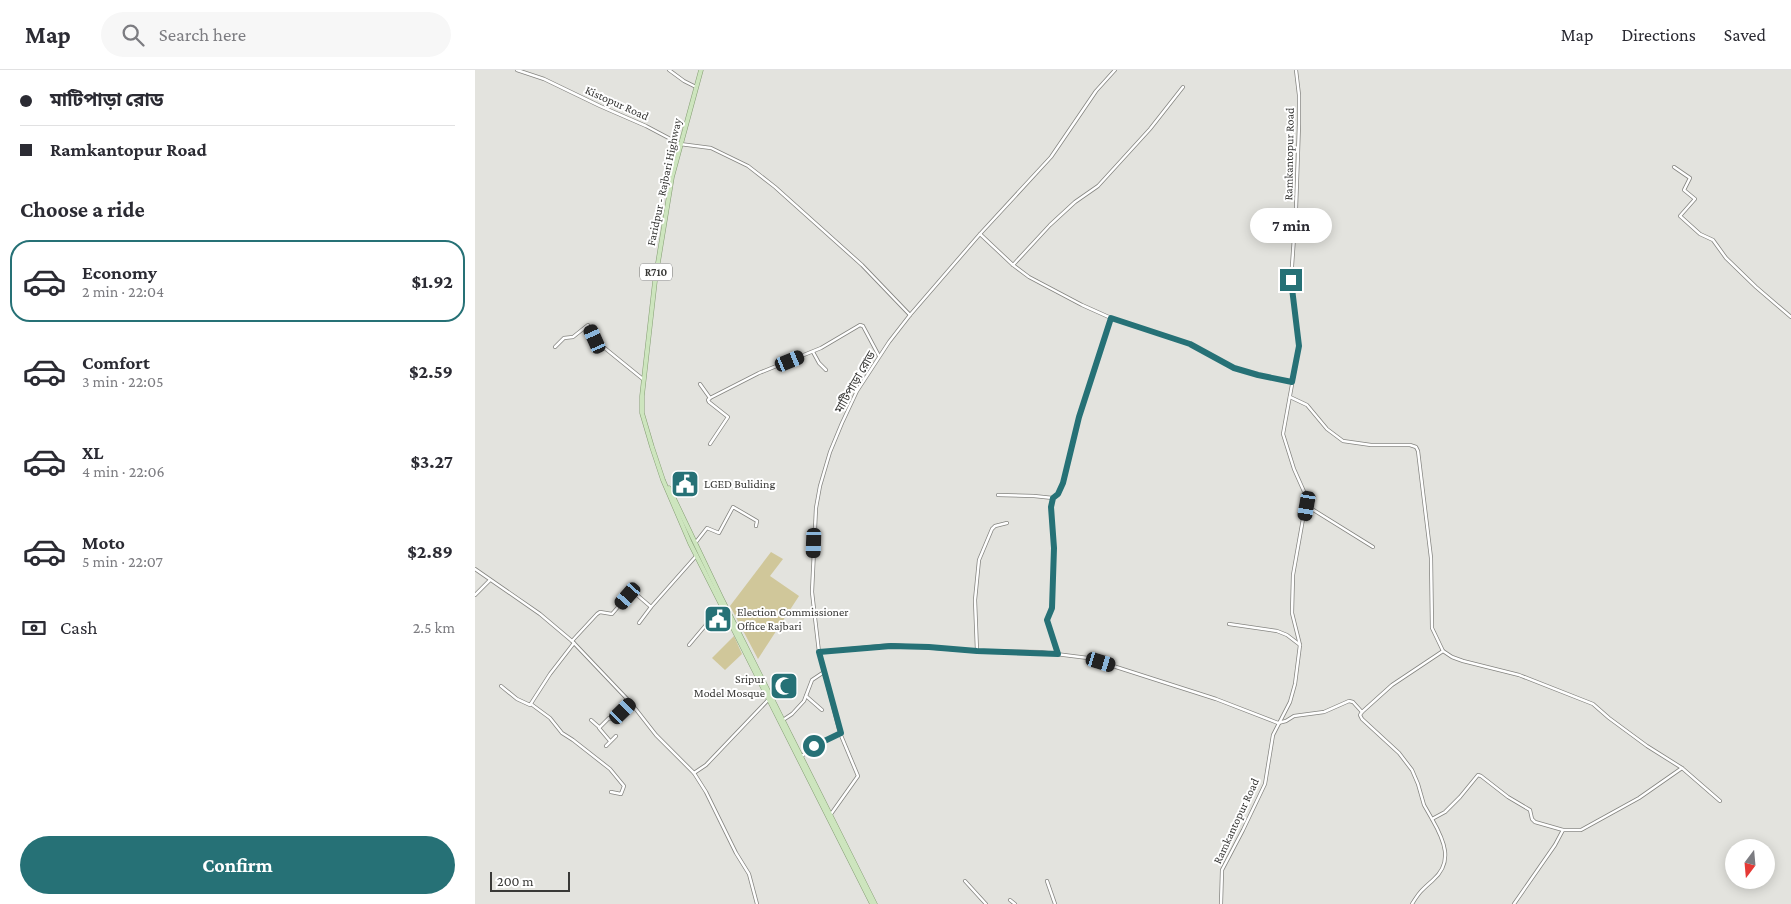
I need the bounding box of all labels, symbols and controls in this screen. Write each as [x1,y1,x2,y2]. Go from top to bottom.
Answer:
search box [101,12,451,57]
text: Map [25,21,71,48]
icon: search [119,21,147,49]
text: Search here [159,24,246,45]
text: Map [1561,25,1593,45]
text: Directions [1621,25,1696,45]
text: Saved [1724,25,1766,45]
street label: Kistopur Road [583,83,652,124]
text: মাটিপাড়া রোড [50,89,163,110]
street label: Ramkantopur Road [1281,107,1297,201]
street label: Faridpur - Rajbari Highway [644,116,684,247]
text: Ramkantopur Road [50,139,207,160]
text: Choose a ride [20,197,145,222]
callout: 7 min [1250,208,1332,242]
text: 7 min [1272,217,1310,234]
icon: car [22,259,67,304]
text: Economy [82,262,157,283]
road number: R710 [640,263,672,280]
route end [1280,269,1302,291]
text: $1.92 [411,271,453,292]
text: 2 min · 22:04 [82,283,164,300]
car [582,322,607,356]
car [773,348,806,374]
street label: মাটিপাড়া রোড [830,348,879,416]
icon: car [22,349,67,394]
text: Comfort [82,352,150,373]
text: $2.59 [409,361,453,382]
text: 3 min · 22:05 [82,373,164,390]
icon: car [22,439,67,484]
text: XL [82,442,104,463]
text: $3.27 [411,451,453,472]
text: 4 min · 22:06 [82,463,165,480]
public building icon: LGED Buliding [670,469,700,499]
place label: LGED Buliding [704,477,775,491]
car [1297,490,1316,522]
car [805,528,822,558]
icon: car [22,529,67,574]
text: Moto [82,532,125,553]
text: $2.89 [407,541,453,562]
text: 5 min · 22:07 [82,553,163,570]
car [612,580,643,612]
public building icon: Election Commissioner Office Rajbari [703,604,733,634]
place label: Election Commissioner Office Rajbari [737,605,849,633]
icon: cash [20,614,48,642]
text: Cash [60,617,98,638]
text: 2.5 km [413,619,455,636]
car [1084,650,1117,674]
mosque icon: Sripur Model Mosque [769,671,799,701]
place label: Sripur Model Mosque [694,672,766,700]
car [607,695,639,727]
route start [803,735,825,757]
street label: Ramkantopur Road [1210,775,1262,866]
button: Confirm [20,836,455,894]
north arrow [1725,839,1775,889]
map controls [1725,839,1775,889]
scale bar [490,869,570,892]
text: 200 m [497,873,533,889]

